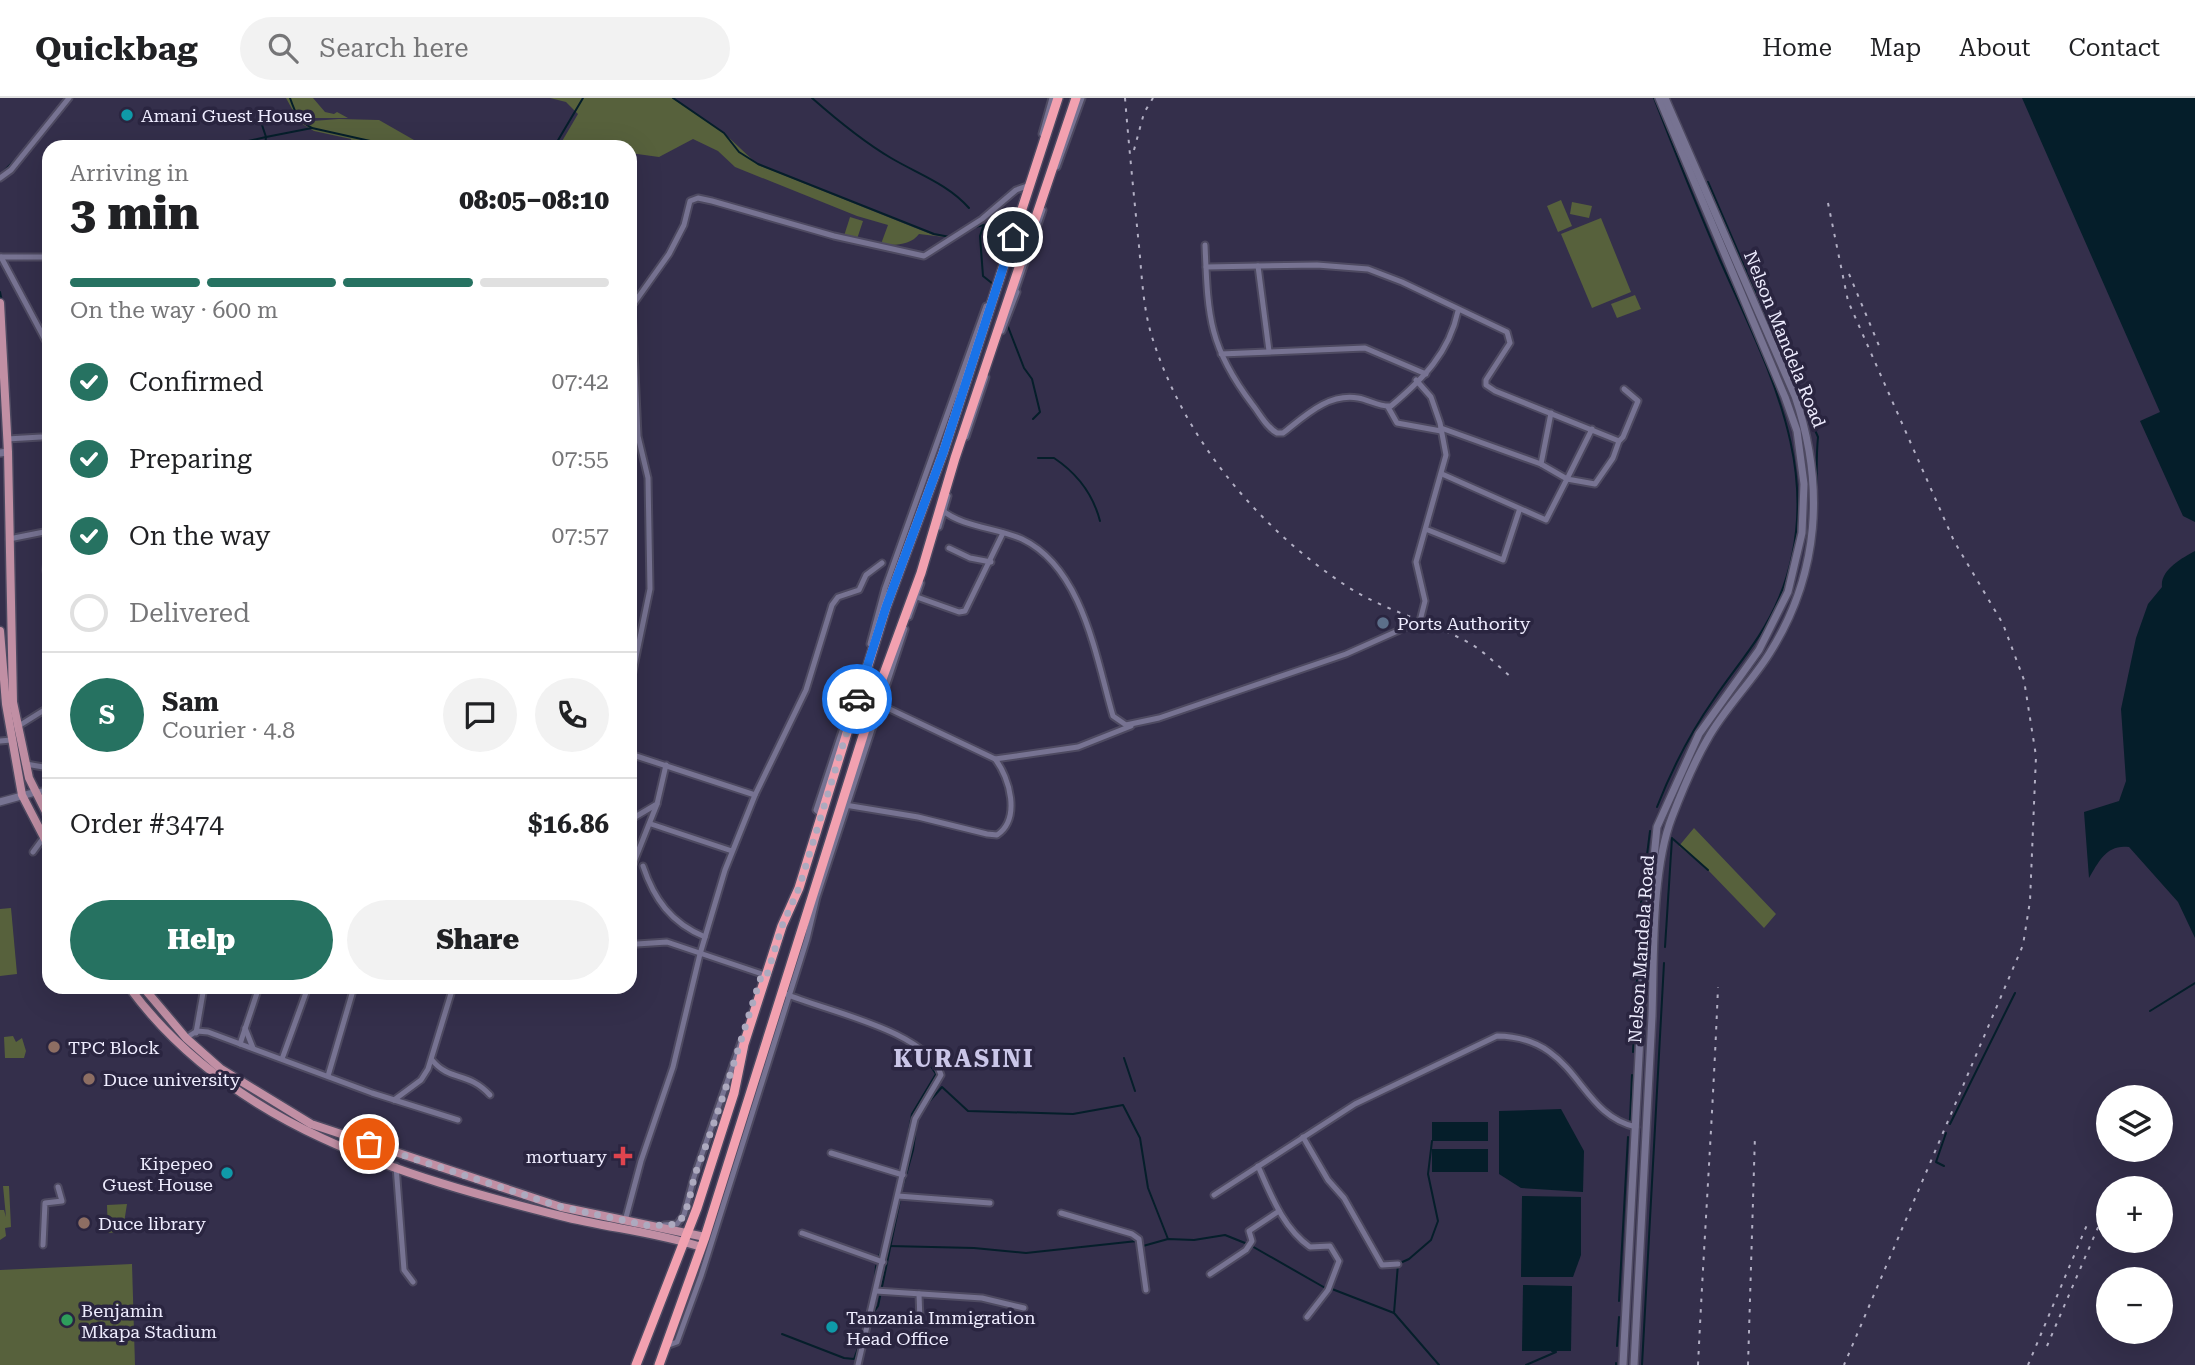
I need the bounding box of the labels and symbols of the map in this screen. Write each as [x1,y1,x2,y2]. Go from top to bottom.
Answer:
place label: Amani Guest House [141,105,313,126]
marker: Amani Guest House [119,107,135,123]
pin [983,207,1043,267]
street label: Nelson Mandela Road [1740,248,1830,431]
place label: Ports Authority [1397,613,1531,634]
marker: Ports Authority [1375,615,1391,631]
courier [822,664,892,734]
street label: Nelson Mandela Road [1624,854,1658,1044]
place label: TPC Block [68,1037,160,1058]
marker: TPC Block [46,1039,62,1055]
district label: KURASINI [894,1045,1034,1073]
place label: Duce university [103,1069,241,1090]
marker: Duce university [81,1071,97,1087]
pin [339,1114,399,1174]
place label: mortuary [526,1146,607,1167]
marker: mortuary [613,1146,633,1166]
place label: Kipepeo Guest House [102,1153,213,1195]
marker: Kipepeo Guest House [219,1165,235,1181]
place label: Duce library [98,1213,206,1234]
marker: Duce library [76,1215,92,1231]
place label: Benjamin Mkapa Stadium [81,1300,217,1342]
place label: Tanzania Immigration Head Office [846,1307,1036,1349]
marker: Benjamin Mkapa Stadium [59,1312,75,1328]
marker: Tanzania Immigration Head Office [824,1319,840,1335]

